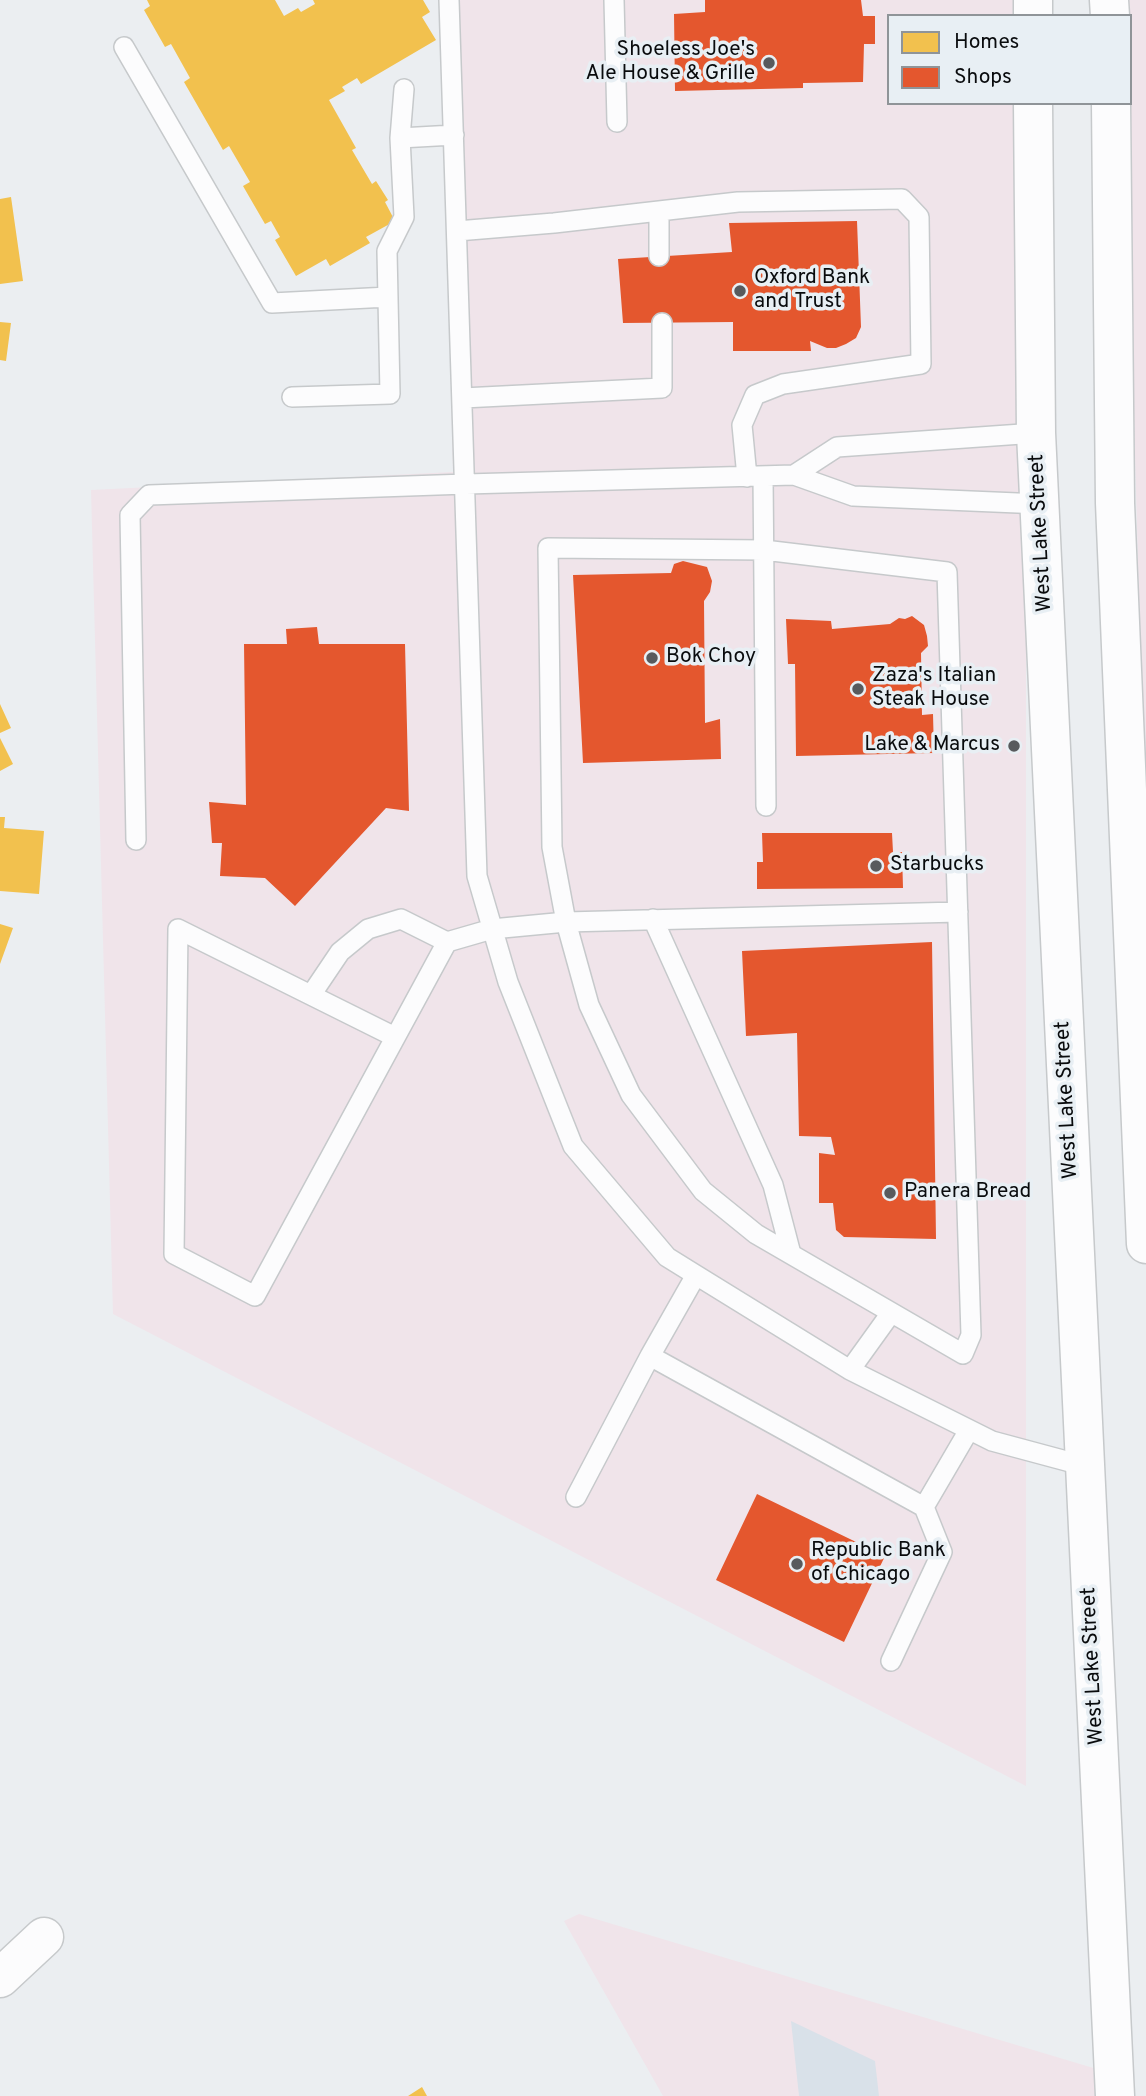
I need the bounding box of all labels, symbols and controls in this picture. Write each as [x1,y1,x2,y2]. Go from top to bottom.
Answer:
legend [887,14,1132,105]
text: Homes [954,29,1019,56]
place label: Shoeless Joe's Ale House & Grille [586,38,755,88]
marker: Shoeless Joe's Ale House & Grille [761,55,777,71]
text: Shops [954,64,1012,91]
place label: Oxford Bank and Trust [754,266,870,316]
marker: Oxford Bank and Trust [732,283,748,299]
street label: West Lake Street [1025,453,1059,613]
place label: Bok Choy [666,645,756,671]
marker: Bok Choy [644,650,660,666]
place label: Zaza's Italian Steak House [872,664,996,714]
marker: Zaza's Italian Steak House [850,681,866,697]
place label: Lake & Marcus [864,733,1000,759]
marker: Lake & Marcus [1006,738,1022,754]
place label: Starbucks [890,853,984,879]
marker: Starbucks [868,858,884,874]
street label: West Lake Street [1051,1020,1085,1180]
place label: Panera Bread [904,1180,1031,1206]
marker: Panera Bread [882,1185,898,1201]
place label: Republic Bank of Chicago [811,1539,946,1589]
marker: Republic Bank of Chicago [789,1556,805,1572]
street label: West Lake Street [1077,1586,1111,1746]

